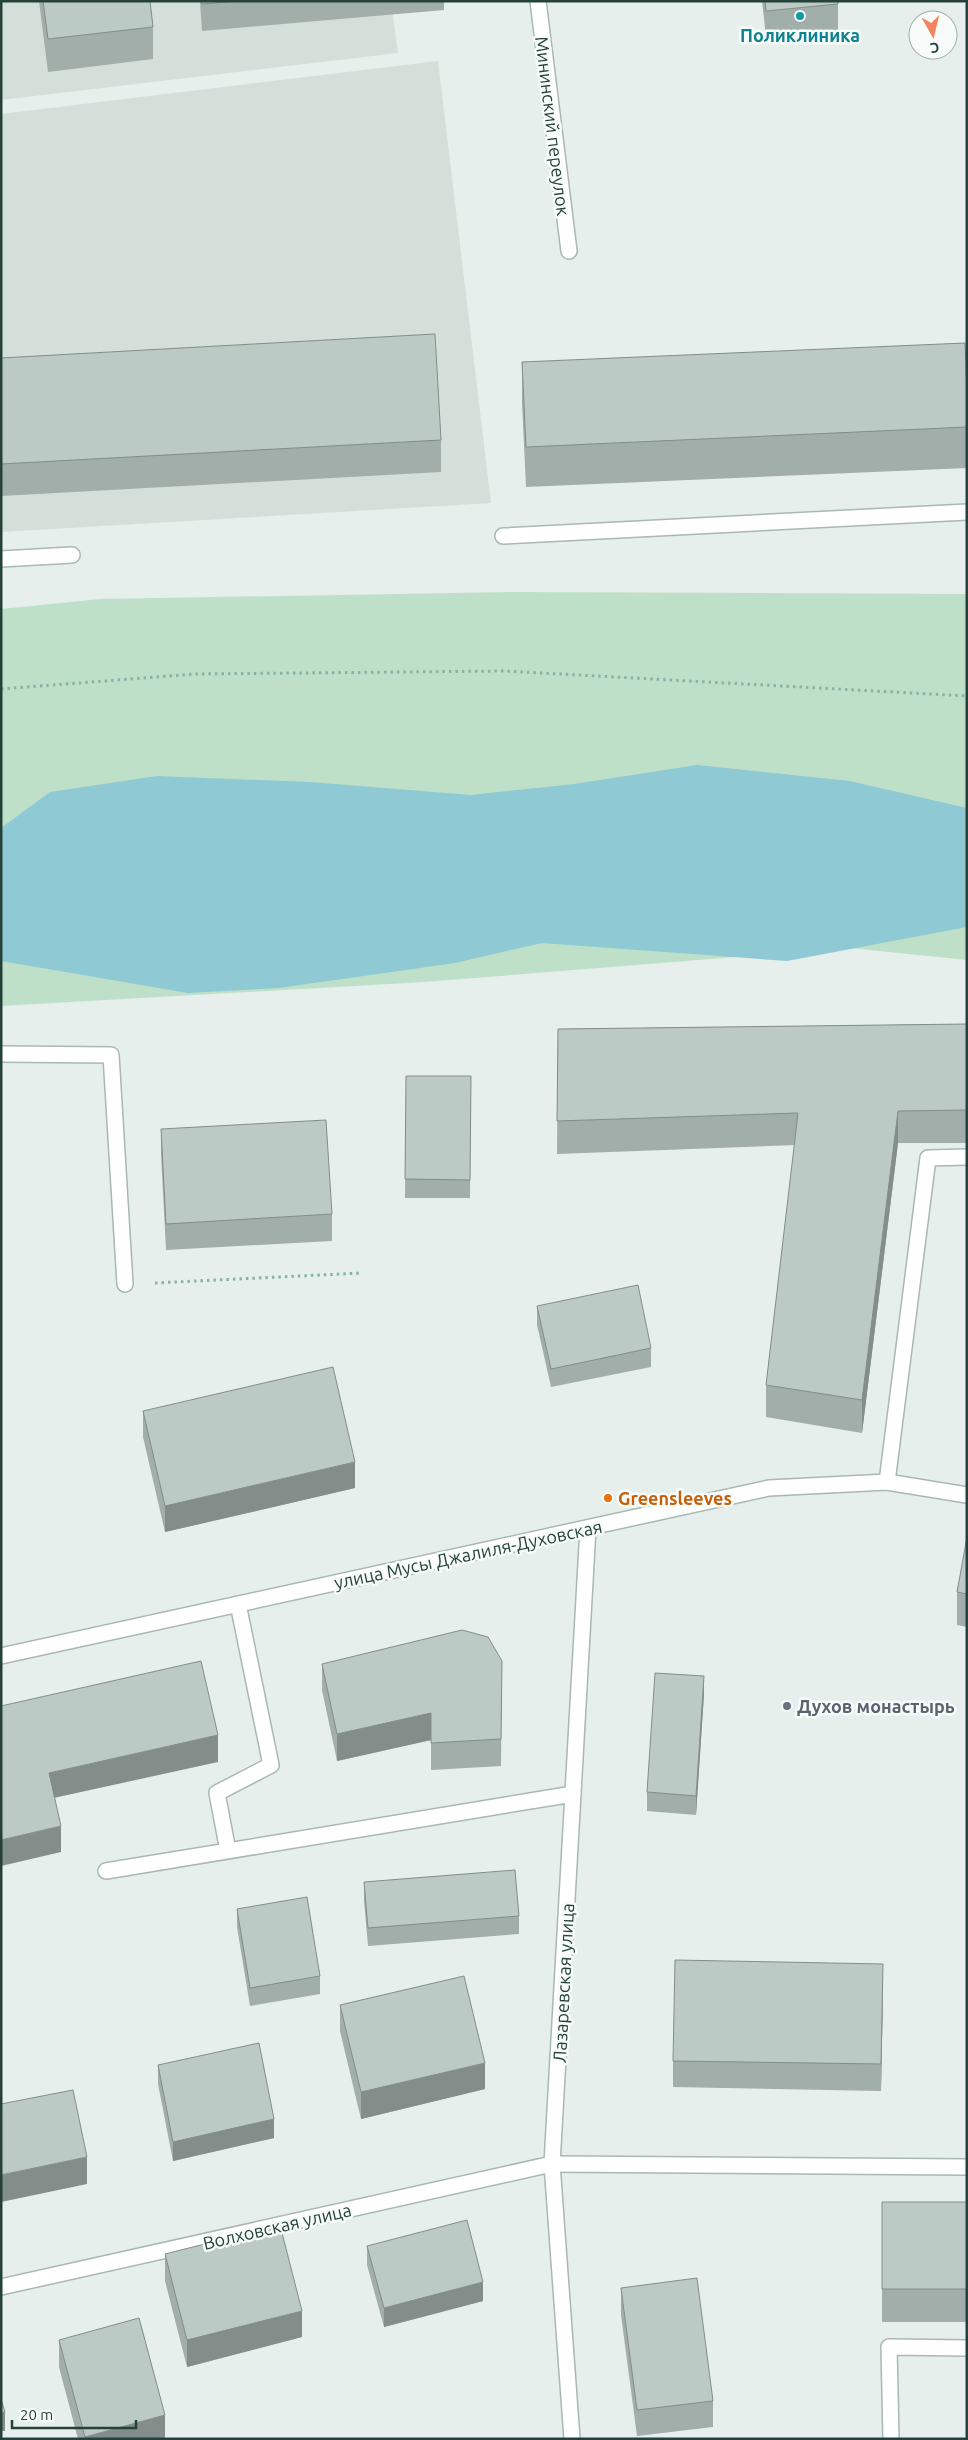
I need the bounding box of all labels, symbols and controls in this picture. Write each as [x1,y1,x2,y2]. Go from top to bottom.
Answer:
marker: Поликлиника [794,10,806,22]
north arrow [908,10,958,60]
place label: Поликлиника [740,25,860,45]
street label: Мининский переулок [532,35,574,217]
text: С [929,39,940,56]
place label: Greensleeves [618,1488,732,1508]
marker: Greensleeves [602,1492,614,1504]
street label: улица Мусы Джалиля-Духовская [332,1516,604,1592]
place label: Духов монастырь [797,1696,955,1716]
marker: Духов монастырь [781,1700,793,1712]
street label: Лазаревская улица [549,1903,577,2063]
street label: Волховская улица [201,2199,353,2253]
scale bar [12,2398,136,2430]
text: 20 m [20,2406,53,2423]

